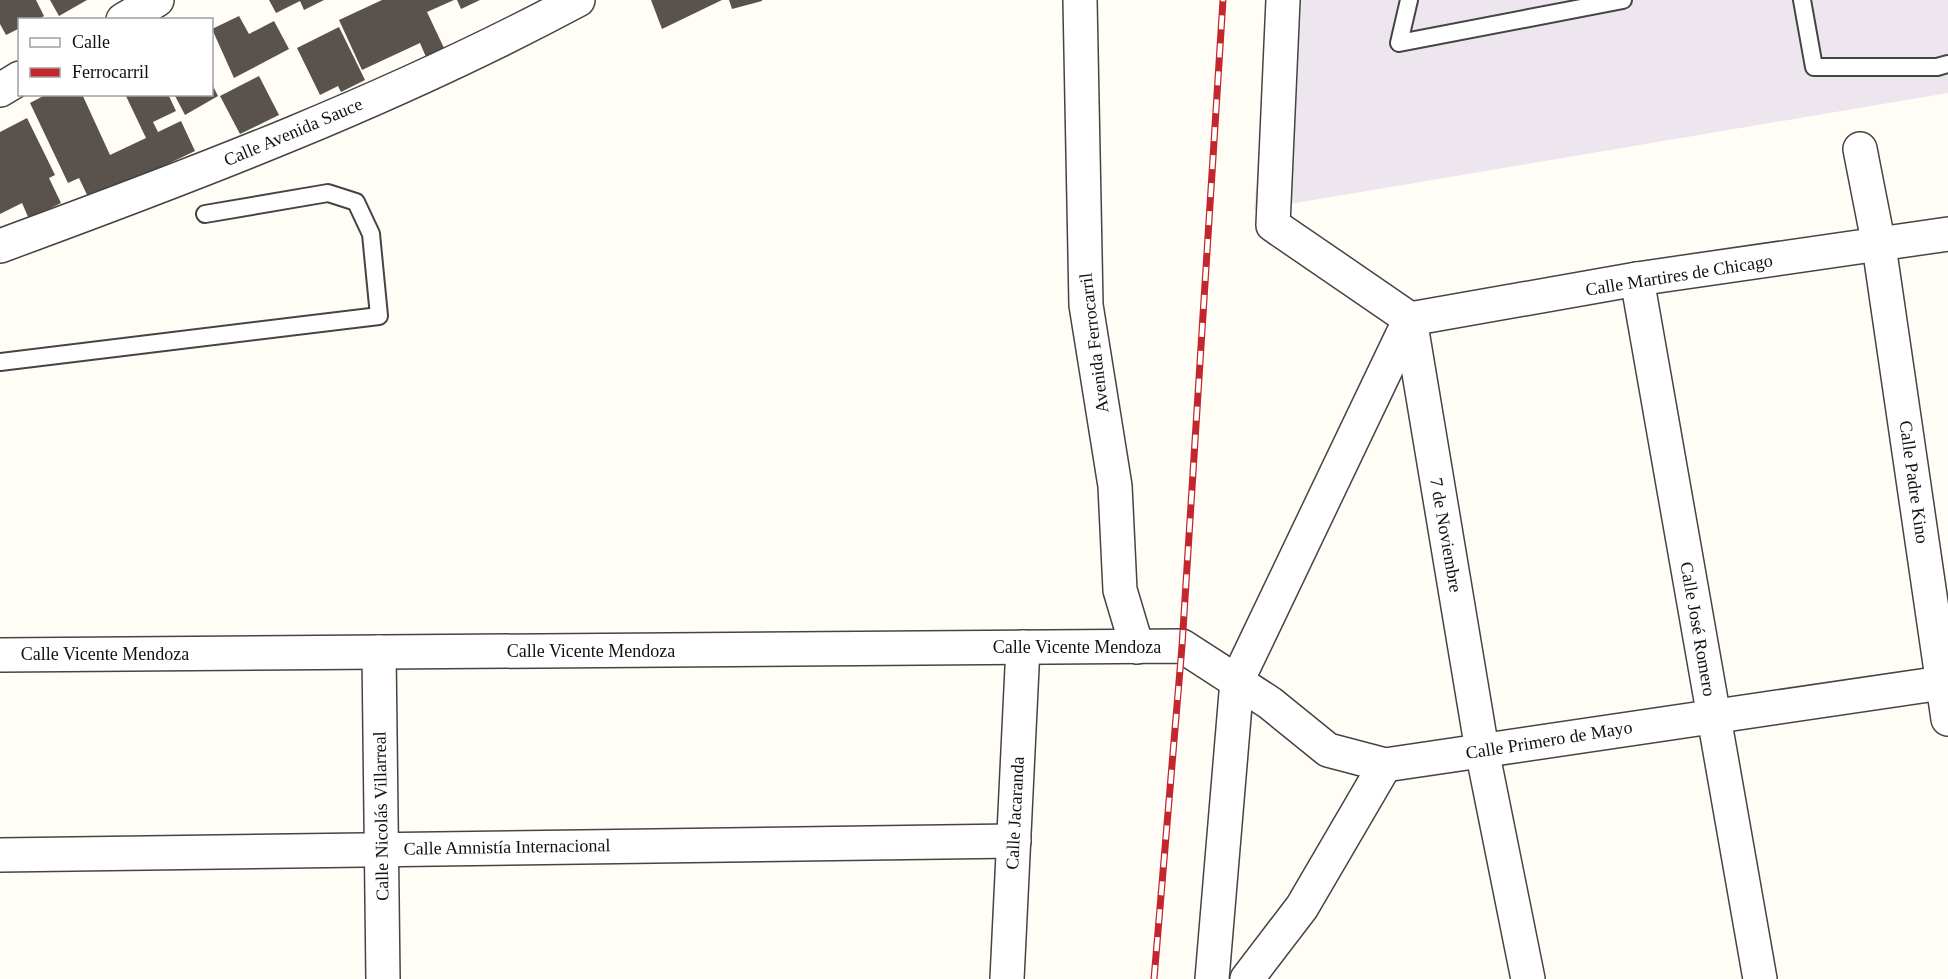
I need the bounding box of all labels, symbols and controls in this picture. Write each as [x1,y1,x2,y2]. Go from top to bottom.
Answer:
legend [18,18,213,96]
text: Calle [72,32,110,52]
text: Ferrocarril [72,62,149,82]
street label: Calle Avenida Sauce [221,94,365,170]
street label: Calle Martires de Chicago [1584,250,1774,300]
street label: Avenida Ferrocarril [1075,272,1113,414]
street label: Calle Padre Kino [1895,419,1933,545]
street label: 7 de Noviembre [1426,476,1466,594]
street label: Calle José Romero [1676,560,1720,698]
street label: Calle Vicente Mendoza [993,637,1161,657]
street label: Calle Vicente Mendoza [507,641,675,661]
street label: Calle Vicente Mendoza [21,644,189,664]
street label: Calle Primero de Mayo [1464,717,1634,763]
street label: Calle Nicolás Villarreal [370,731,392,901]
street label: Calle Jacaranda [1002,756,1028,870]
street label: Calle Amnistía Internacional [403,835,611,859]

